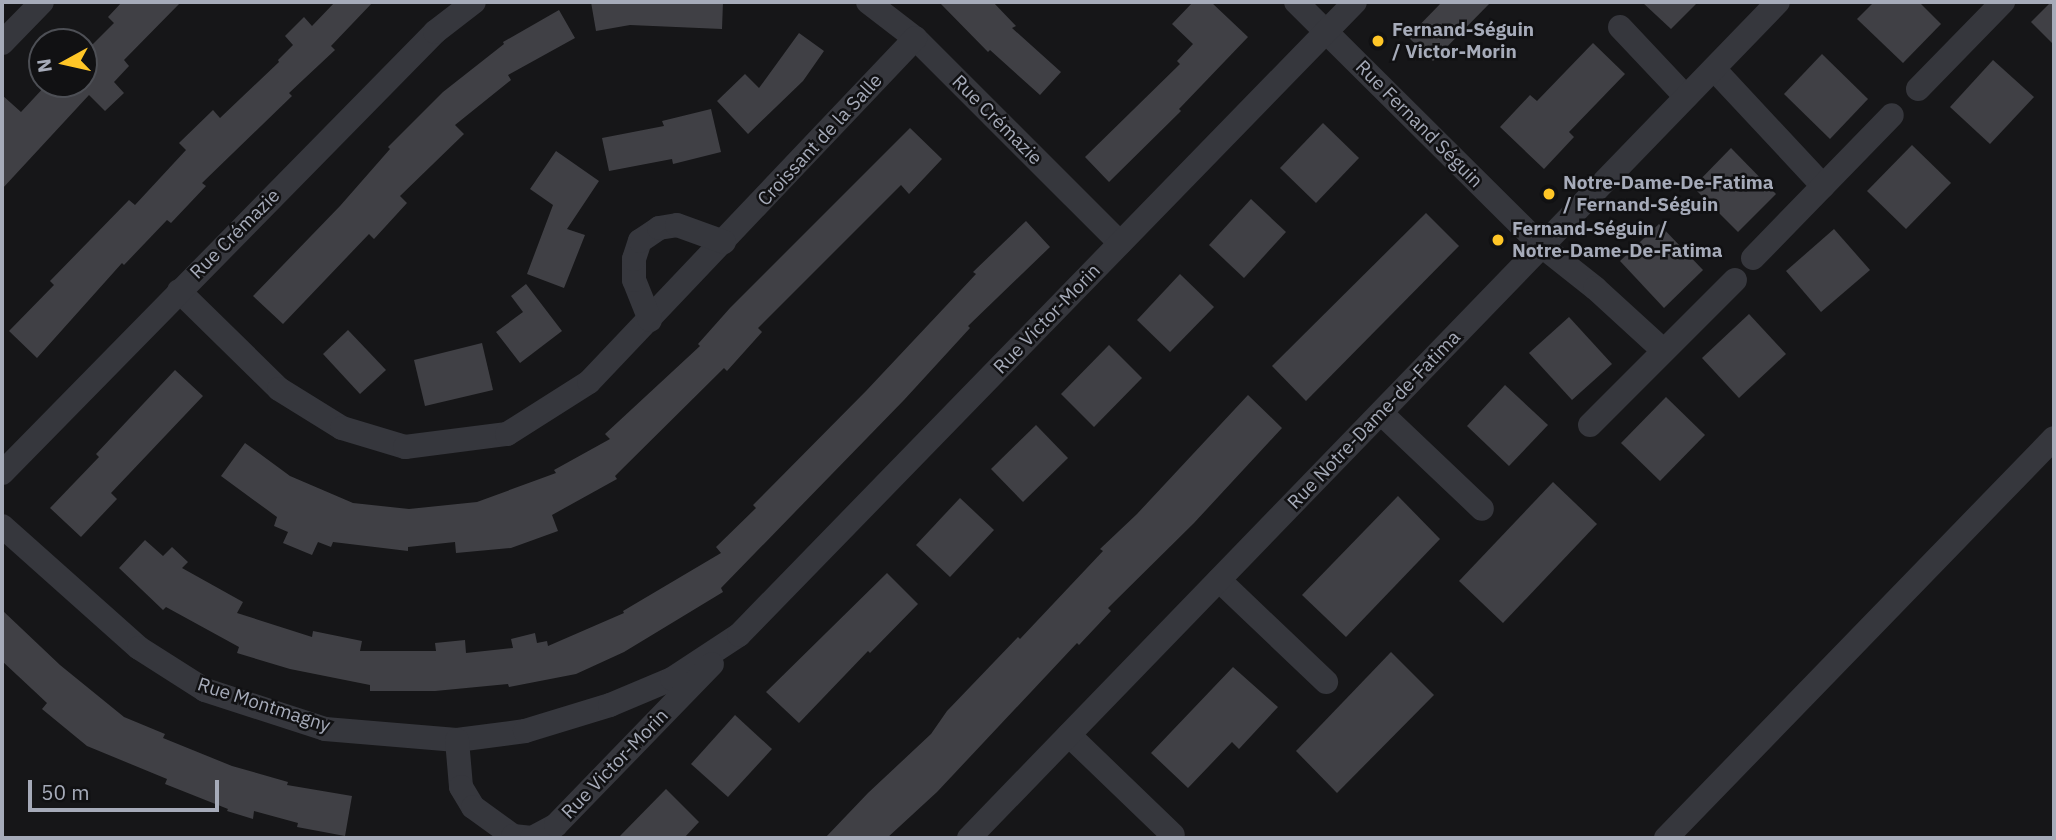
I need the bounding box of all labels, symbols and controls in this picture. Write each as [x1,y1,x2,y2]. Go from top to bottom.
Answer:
place label: Fernand-Séguin / Victor-Morin [1392,19,1534,63]
north arrow [28,28,98,98]
marker: Fernand-Séguin / Victor-Morin [1370,33,1386,49]
street label: Rue Fernand Séguin [1351,56,1487,192]
text: N [31,57,57,74]
street label: Croissant de la Salle [753,69,887,211]
street label: Rue Crémazie [947,70,1047,170]
place label: Notre-Dame-De-Fatima / Fernand-Séguin [1563,172,1774,216]
street label: Rue Crémazie [185,184,285,284]
marker: Notre-Dame-De-Fatima / Fernand-Séguin [1541,186,1557,202]
place label: Fernand-Séguin / Notre-Dame-De-Fatima [1512,218,1723,262]
marker: Fernand-Séguin / Notre-Dame-De-Fatima [1490,232,1506,248]
street label: Rue Victor-Morin [989,259,1105,379]
street label: Rue Notre-Dame-de-Fatima [1283,326,1465,514]
street label: Rue Montmagny [195,673,333,737]
street label: Rue Victor-Morin [557,704,673,824]
scale bar [32,766,222,810]
text: 50 m [41,778,90,806]

